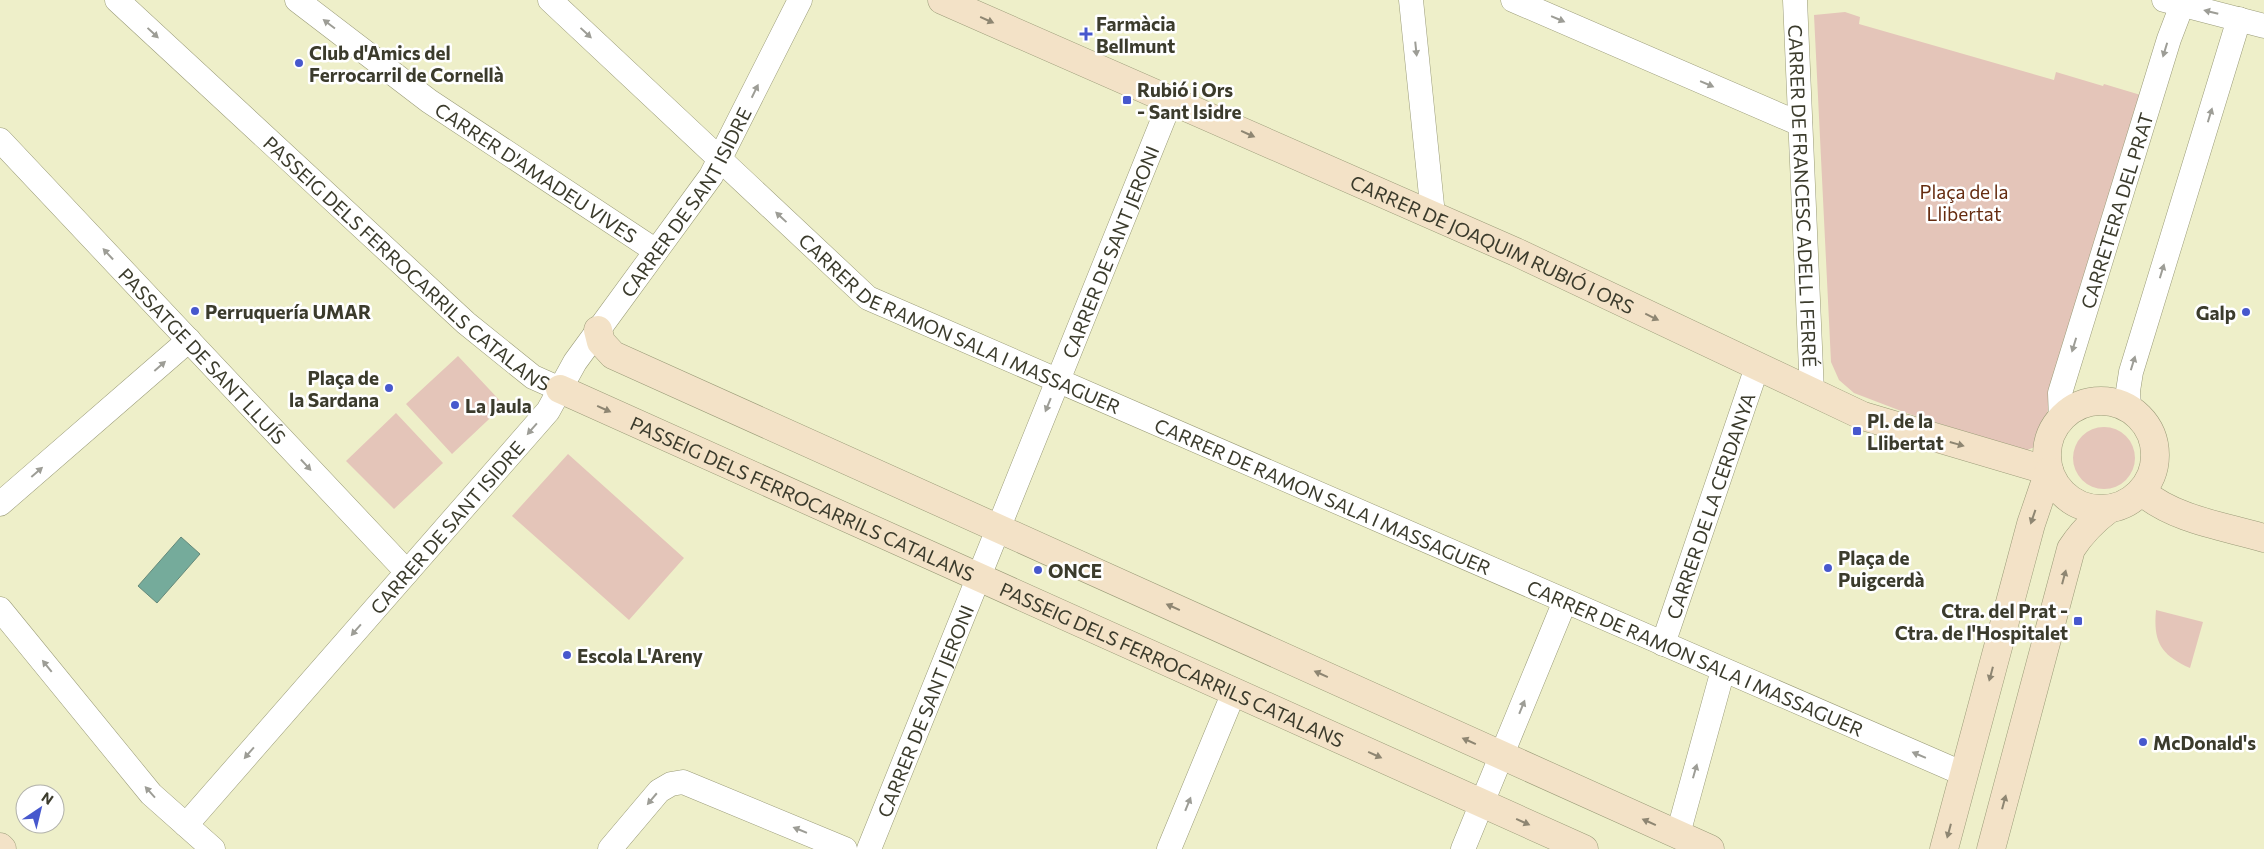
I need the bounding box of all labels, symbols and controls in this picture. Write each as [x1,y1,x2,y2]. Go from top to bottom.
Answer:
one-way arrow [2203,8,2218,16]
place label: Farmàcia Bellmunt [1096,12,1175,57]
one-way arrow [980,16,994,24]
one-way arrow [1551,16,1565,24]
one-way arrow [322,19,336,29]
street label: CARRER DE FRANCESC ADELL I FERRÉ [1785,24,1822,368]
one-way arrow [147,27,159,39]
one-way arrow [579,27,591,39]
marker: Farmàcia Bellmunt [1080,28,1092,40]
place label: Club d'Amics del Ferrocarril de Cornellà [309,41,504,86]
one-way arrow [1412,41,1420,57]
one-way arrow [2161,43,2169,58]
marker: Club d'Amics del Ferrocarril de Cornellà [293,57,305,69]
place label: Rubió i Ors - Sant Isidre [1137,78,1242,123]
one-way arrow [1700,80,1714,88]
one-way arrow [751,84,759,98]
marker: Rubió i Ors - Sant Isidre [1121,94,1133,106]
street label: CARRER D'AMADEU VIVES [431,97,642,247]
street label: CARRER DE SANT ISIDRE [615,103,756,301]
one-way arrow [2206,108,2214,123]
street label: CARRETERA DEL PRAT [2075,110,2157,311]
one-way arrow [1241,130,1255,138]
street label: PASSEIG DELS FERROCARRILS CATALANS [259,131,554,395]
street label: CARRER DE SANT JERONI [1057,142,1163,361]
street label: CARRER DE JOAQUIM RUBIÓ I ORS [1347,169,1638,318]
park label: Plaça de la Llibertat [1919,180,2009,225]
one-way arrow [776,211,788,223]
street label: CARRER DE RAMON SALA I MASSAGUER [794,228,1124,418]
one-way arrow [102,248,114,260]
street label: PASSATGE DE SANT LLUÍS [115,263,291,448]
one-way arrow [2159,263,2166,278]
place label: Perruquería UMAR [205,300,371,323]
place label: Galp [2196,301,2236,324]
marker: Perruquería UMAR [189,305,201,317]
marker: Galp [2240,306,2252,318]
one-way arrow [1644,312,1659,321]
one-way arrow [2070,338,2078,353]
one-way arrow [2130,355,2138,370]
one-way arrow [153,360,166,371]
place label: Plaça de la Sardana [289,366,379,411]
marker: Plaça de la Sardana [383,382,395,394]
street label: CARRER DE LA CERDANYA [1661,390,1759,622]
place label: La Jaula [465,394,532,417]
one-way arrow [1044,398,1052,413]
marker: La Jaula [449,399,461,411]
one-way arrow [597,405,611,413]
place label: Pl. de la Llibertat [1867,409,1944,454]
street label: PASSEIG DELS FERROCARRILS CATALANS [627,411,978,585]
street label: CARRER DE RAMON SALA I MASSAGUER [1151,413,1495,579]
one-way arrow [526,422,538,434]
marker: Pl. de la Llibertat [1851,425,1863,437]
street label: CARRER DE SANT ISIDRE [365,436,529,618]
one-way arrow [1949,440,1964,448]
one-way arrow [300,459,312,471]
one-way arrow [31,467,43,478]
one-way arrow [2029,510,2036,525]
place label: Plaça de Puigcerdà [1838,546,1925,591]
place label: ONCE [1048,559,1102,582]
marker: Plaça de Puigcerdà [1822,562,1834,574]
marker: ONCE [1032,564,1044,576]
one-way arrow [2060,570,2068,585]
street label: CARRER DE RAMON SALA I MASSAGUER [1524,574,1867,741]
street label: PASSEIG DELS FERROCARRILS CATALANS [997,577,1348,751]
place label: Ctra. del Prat - Ctra. de l'Hospitalet [1895,599,2068,644]
street label: CARRER DE SANT JERONI [872,601,978,820]
one-way arrow [1166,603,1180,611]
marker: Ctra. del Prat - Ctra. de l'Hospitalet [2072,615,2084,627]
one-way arrow [350,624,362,636]
place label: Escola L'Areny [577,644,704,667]
marker: Escola L'Areny [561,649,573,661]
one-way arrow [42,660,53,673]
one-way arrow [1986,667,1994,682]
one-way arrow [1314,669,1328,677]
one-way arrow [1518,700,1526,714]
place label: McDonald's [2153,731,2256,754]
one-way arrow [1462,736,1476,744]
marker: McDonald's [2137,736,2149,748]
one-way arrow [243,746,255,758]
one-way arrow [1368,751,1382,759]
one-way arrow [1911,751,1926,759]
one-way arrow [1692,763,1700,778]
north arrow [15,784,65,834]
one-way arrow [144,786,156,798]
text: N [39,788,57,808]
one-way arrow [647,792,658,805]
one-way arrow [2000,794,2008,809]
one-way arrow [1184,797,1192,811]
one-way arrow [1516,818,1530,826]
one-way arrow [1642,818,1656,826]
one-way arrow [1945,824,1953,839]
one-way arrow [793,826,807,834]

